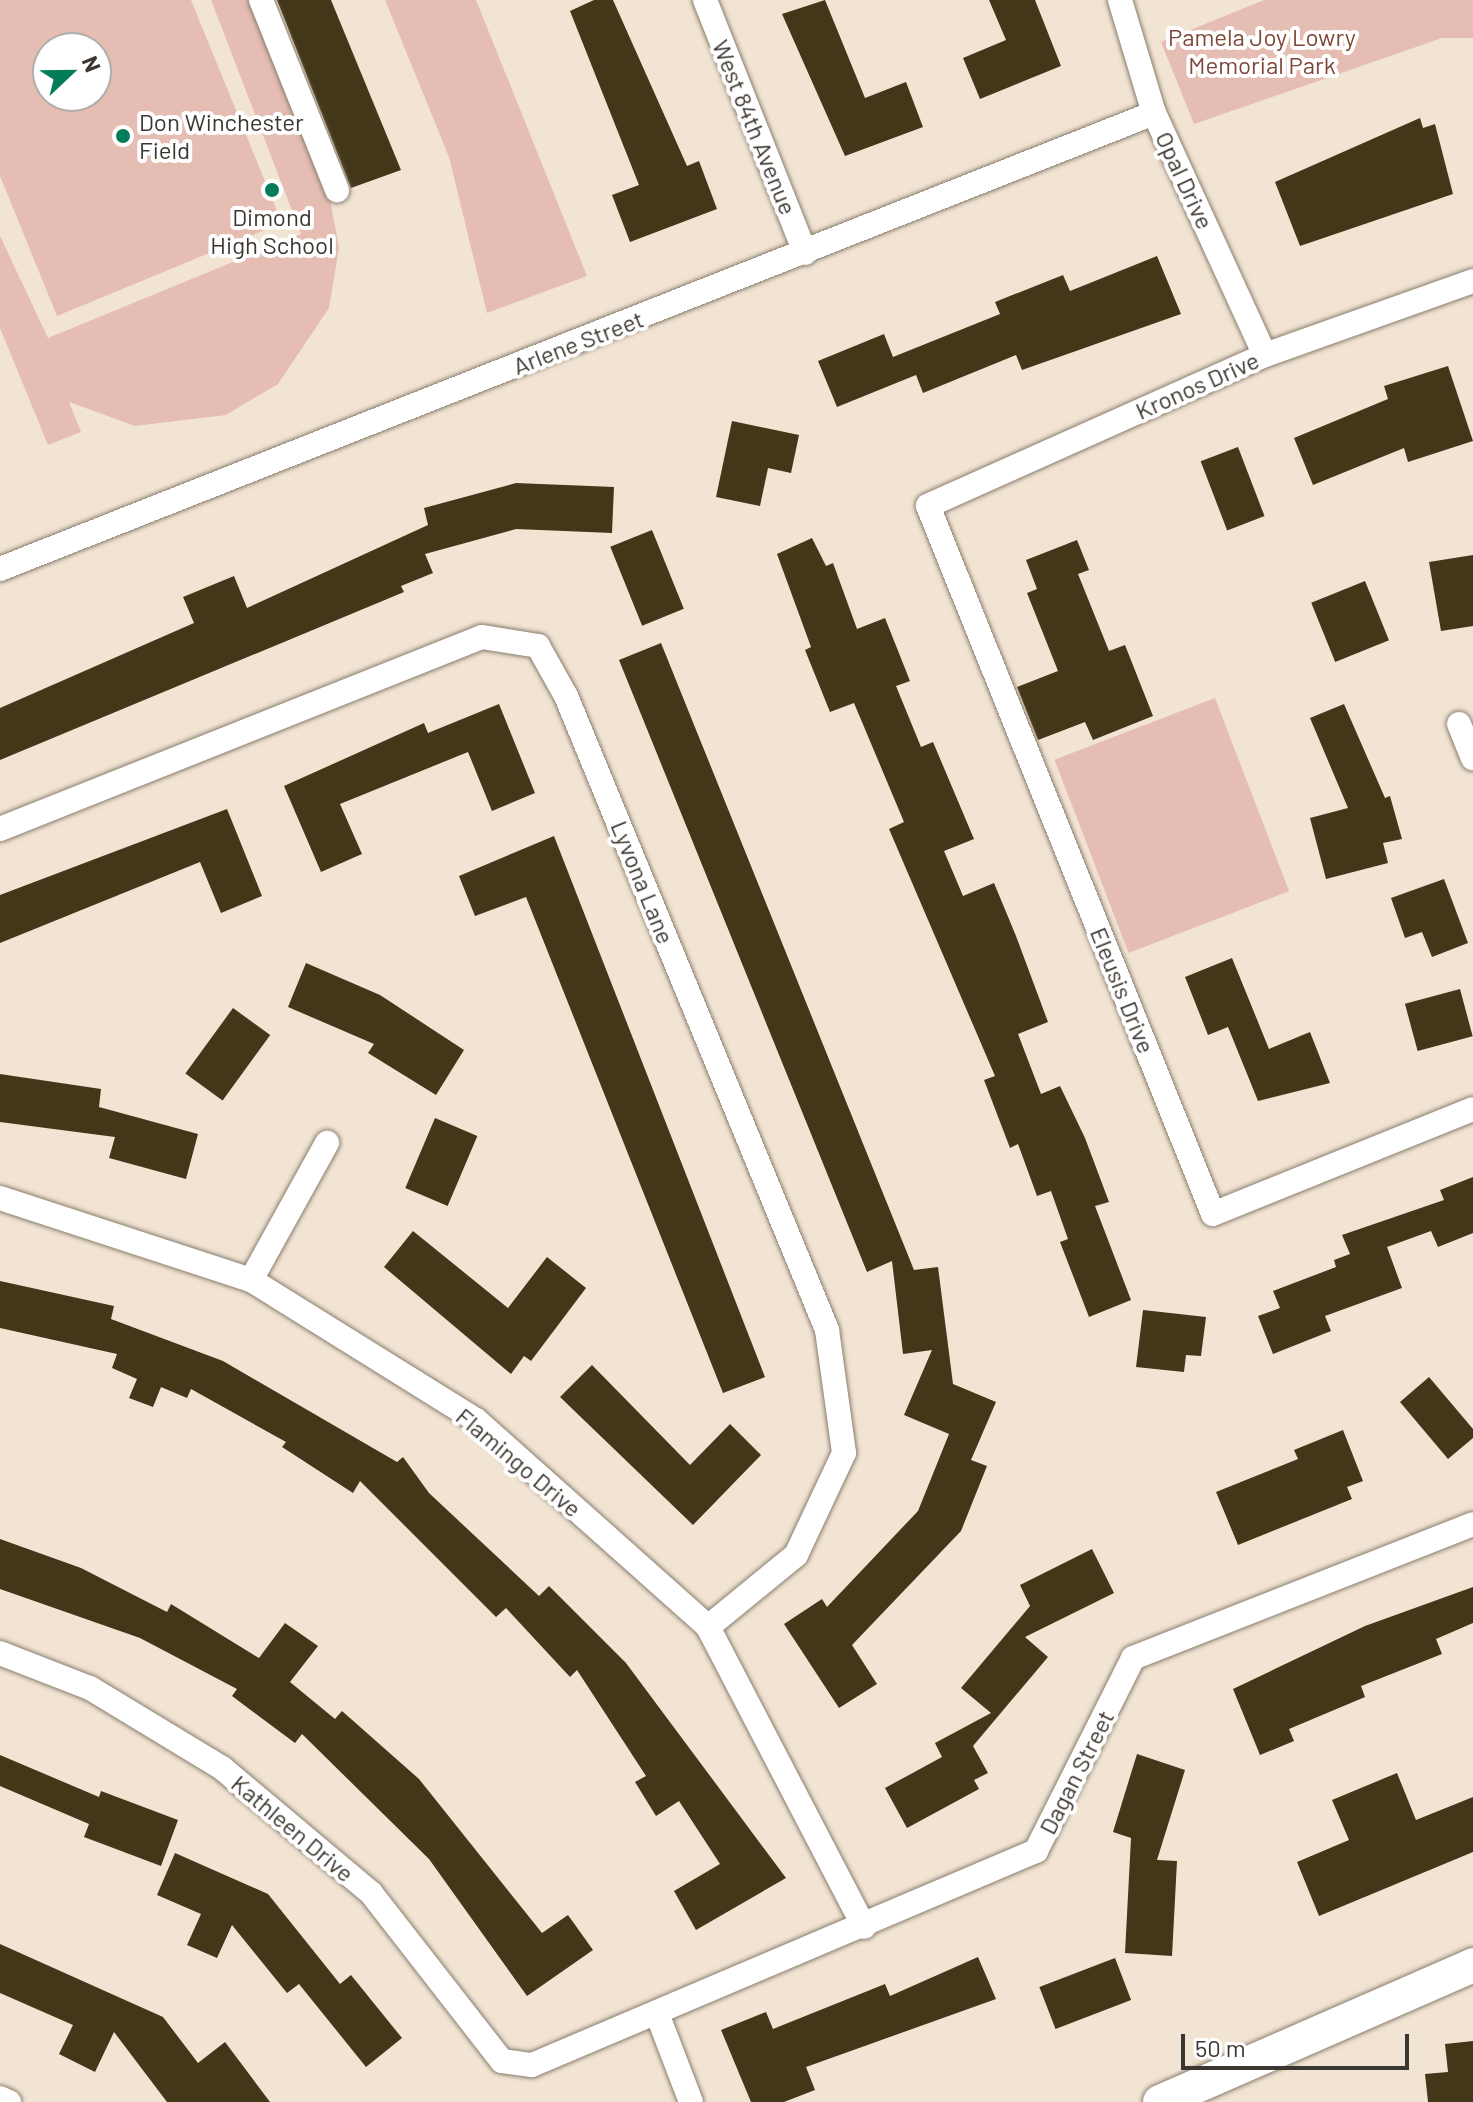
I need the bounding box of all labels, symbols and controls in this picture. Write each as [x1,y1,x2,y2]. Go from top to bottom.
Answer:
park label: Pamela Joy Lowry Memorial Park [1168,23,1356,79]
north arrow [32,32,112,112]
street label: West 84th Avenue [707,35,803,219]
text: N [78,52,107,75]
place label: Don Winchester Field [139,108,304,164]
marker: Don Winchester Field [114,127,132,145]
street label: Opal Drive [1150,127,1220,233]
marker: Dimond High School [263,181,281,199]
place label: Dimond High School [210,203,334,259]
street label: Arlene Street [509,304,647,380]
street label: Kronos Drive [1131,345,1263,425]
street label: Lyvona Lane [605,816,681,948]
street label: Eleusis Drive [1085,923,1161,1057]
street label: Flamingo Drive [451,1401,587,1523]
street label: Dagan Street [1032,1705,1120,1839]
street label: Kathleen Drive [226,1768,360,1888]
scale bar [1185,2018,1413,2068]
text: 50 m [1195,2033,1246,2062]

